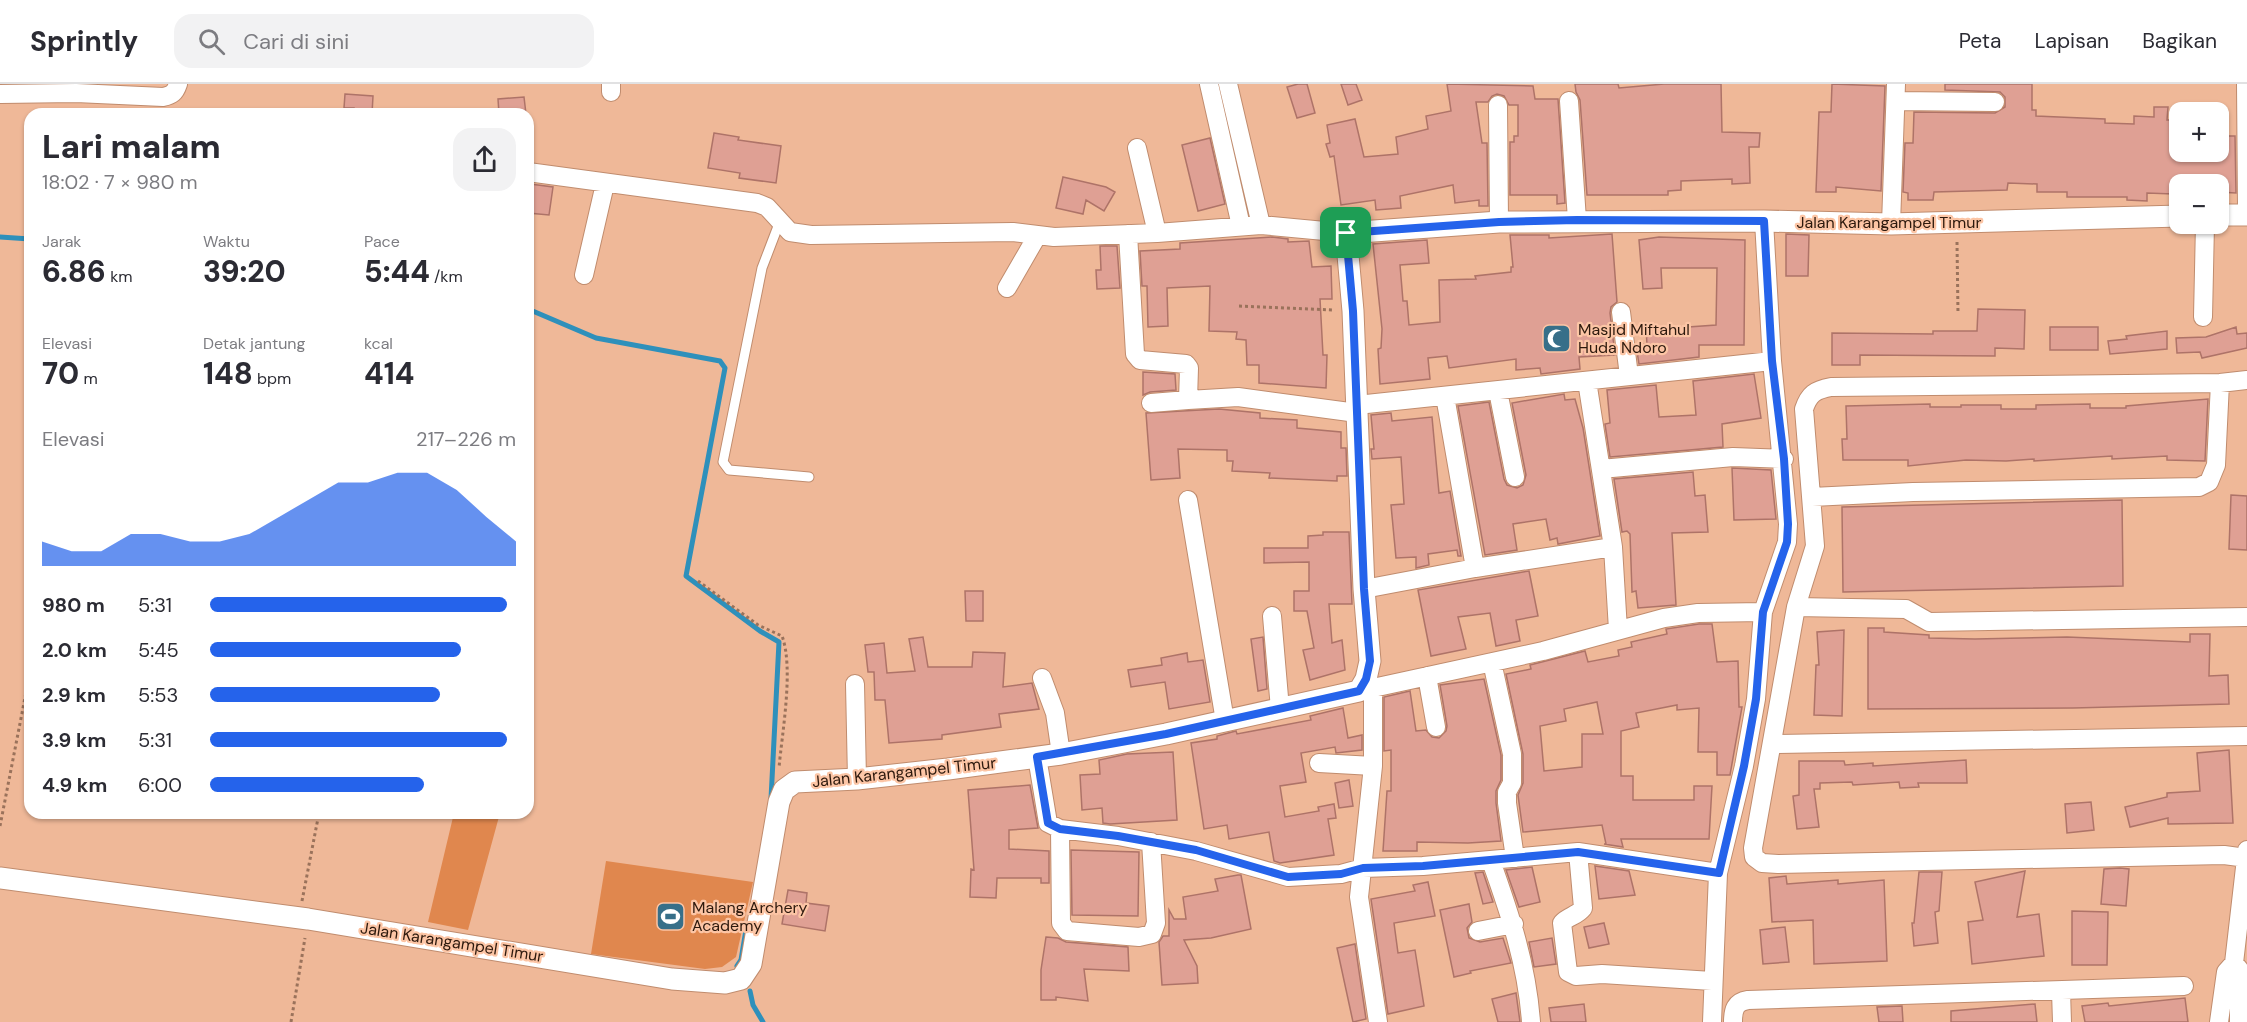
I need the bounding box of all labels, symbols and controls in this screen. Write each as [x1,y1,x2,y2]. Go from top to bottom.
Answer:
search box [174,14,594,68]
text: Sprintly [30,23,138,60]
icon: search [195,25,228,58]
text: Cari di sini [243,27,349,56]
text: Peta [1959,27,2001,55]
text: Lapisan [2034,27,2109,55]
text: Bagikan [2142,27,2217,55]
map controls [2169,102,2229,234]
button: + [2169,102,2229,162]
text: Lari malam [42,125,221,168]
button: share [453,128,516,191]
text: 18:02 · 7 × 980 m [42,169,198,195]
button: − [2169,174,2229,234]
pin [1320,207,1371,258]
street label: Jalan Karangampel Timur [1797,212,1982,233]
icon: arrive [1329,216,1362,249]
text: Jarak [42,231,81,252]
text: Waktu [203,231,250,252]
text: Pace [364,231,400,252]
text: 6.86 [42,252,106,291]
text: 39:20 [203,252,286,291]
text: 5:44 [364,252,430,291]
text: km [106,266,132,287]
text: /km [430,266,463,287]
place label: Masjid Miftahul Huda Ndoro [1578,319,1690,358]
mosque icon: Masjid Miftahul Huda Ndoro [1541,322,1573,354]
text: Elevasi [42,333,92,354]
text: Detak jantung [203,333,305,354]
text: kcal [364,333,393,354]
text: 70 [42,354,79,393]
text: 148 [203,354,253,393]
text: 414 [364,354,414,393]
text: m [79,368,98,389]
text: bpm [253,368,291,389]
text: Elevasi [42,426,104,452]
text: 217–226 m [416,426,516,452]
text: 980 m [42,592,105,618]
text: 5:31 [138,592,172,618]
text: 2.0 km [42,637,107,663]
text: 5:45 [138,637,179,663]
text: 2.9 km [42,682,106,708]
text: 5:53 [138,682,178,708]
text: 3.9 km [42,727,106,753]
text: 5:31 [138,727,172,753]
street label: Jalan Karangampel Timur [811,752,997,792]
text: 4.9 km [42,772,107,798]
text: 6:00 [138,772,182,798]
place label: Malang Archery Academy [692,897,807,936]
sports icon: Malang Archery Academy [655,900,687,932]
street label: Jalan Karangampel Timur [359,917,545,967]

